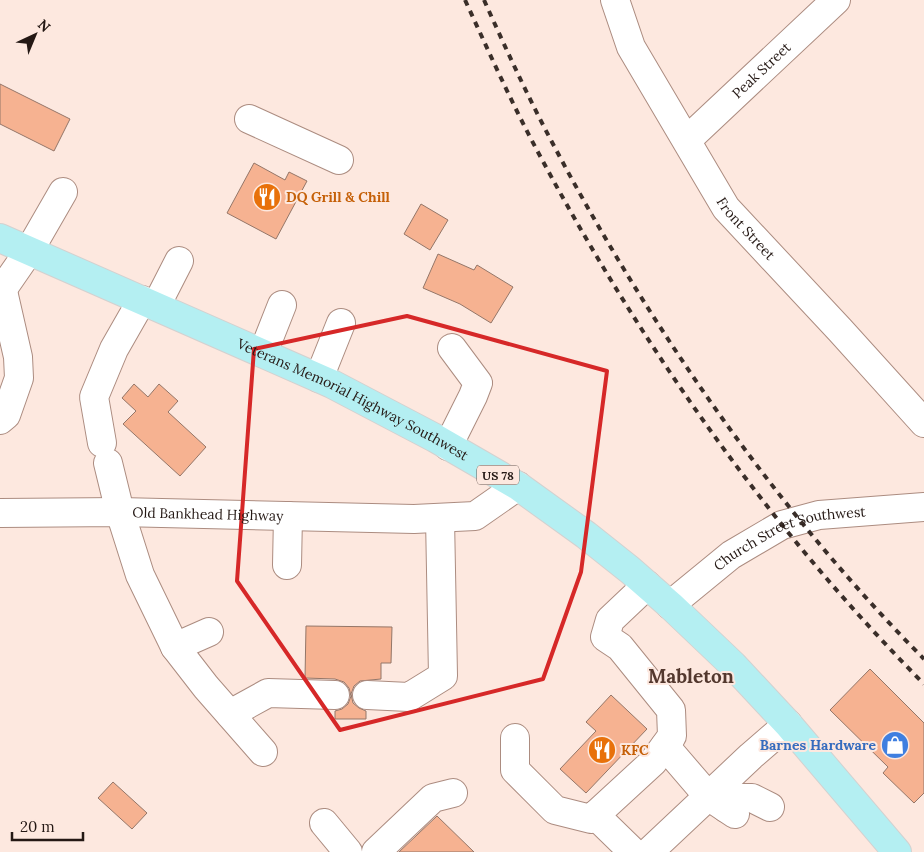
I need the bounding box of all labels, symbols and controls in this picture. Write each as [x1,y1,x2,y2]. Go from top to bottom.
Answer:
north arrow [10,10,60,60]
text: N [34,15,54,36]
street label: Peak Street [728,38,795,102]
restaurant icon: DQ Grill & Chill [252,182,282,212]
place label: DQ Grill & Chill [286,188,391,206]
street label: Front Street [713,194,779,264]
street label: Veterans Memorial Highway Southwest [233,334,472,465]
road number: US 78 [477,466,519,484]
street label: Church Street Southwest [710,502,867,575]
street label: Old Bankhead Highway [132,503,284,525]
district label: Mableton [648,664,734,688]
shop icon: Barnes Hardware [880,730,910,760]
restaurant icon: KFC [587,735,617,765]
place label: Barnes Hardware [760,736,876,754]
place label: KFC [621,741,649,759]
scale bar [12,810,84,842]
text: 20 m [20,817,55,836]

